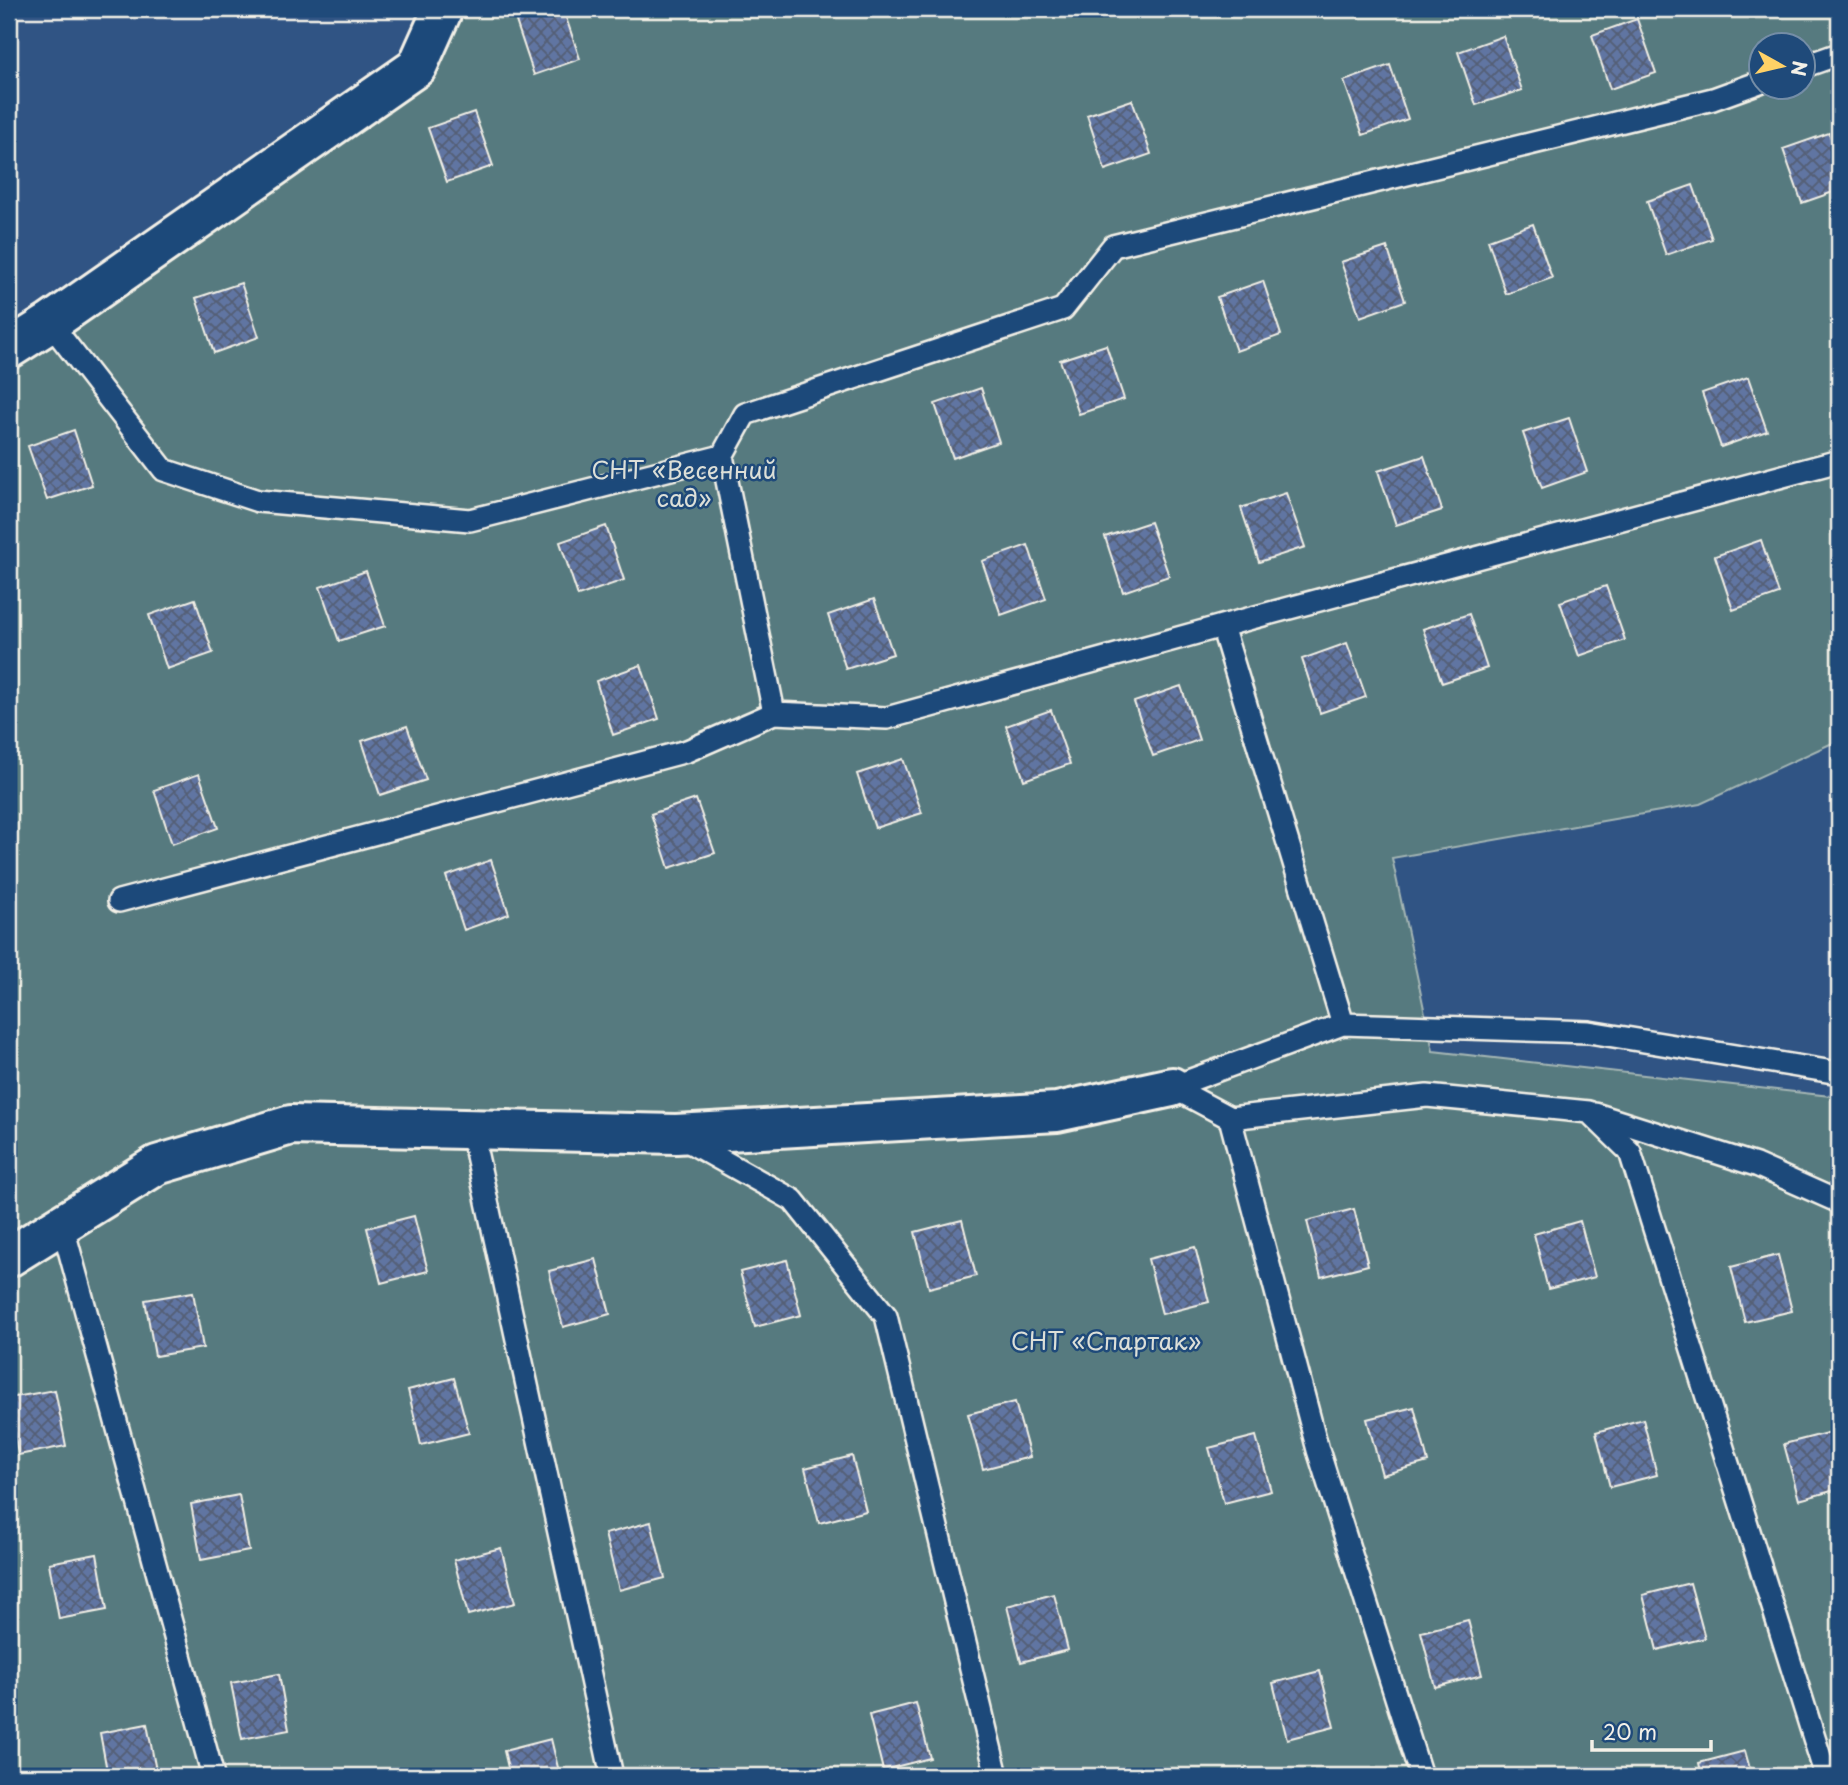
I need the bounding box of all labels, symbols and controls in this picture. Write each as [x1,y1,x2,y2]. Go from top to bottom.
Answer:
north arrow [1746,32,1816,102]
text: N [1785,59,1815,78]
park label: СНТ «Весенний сад» [591,451,777,515]
park label: СНТ «Спартак» [1011,1322,1201,1358]
scale bar [1592,1708,1712,1752]
text: 20 m [1603,1715,1657,1747]

